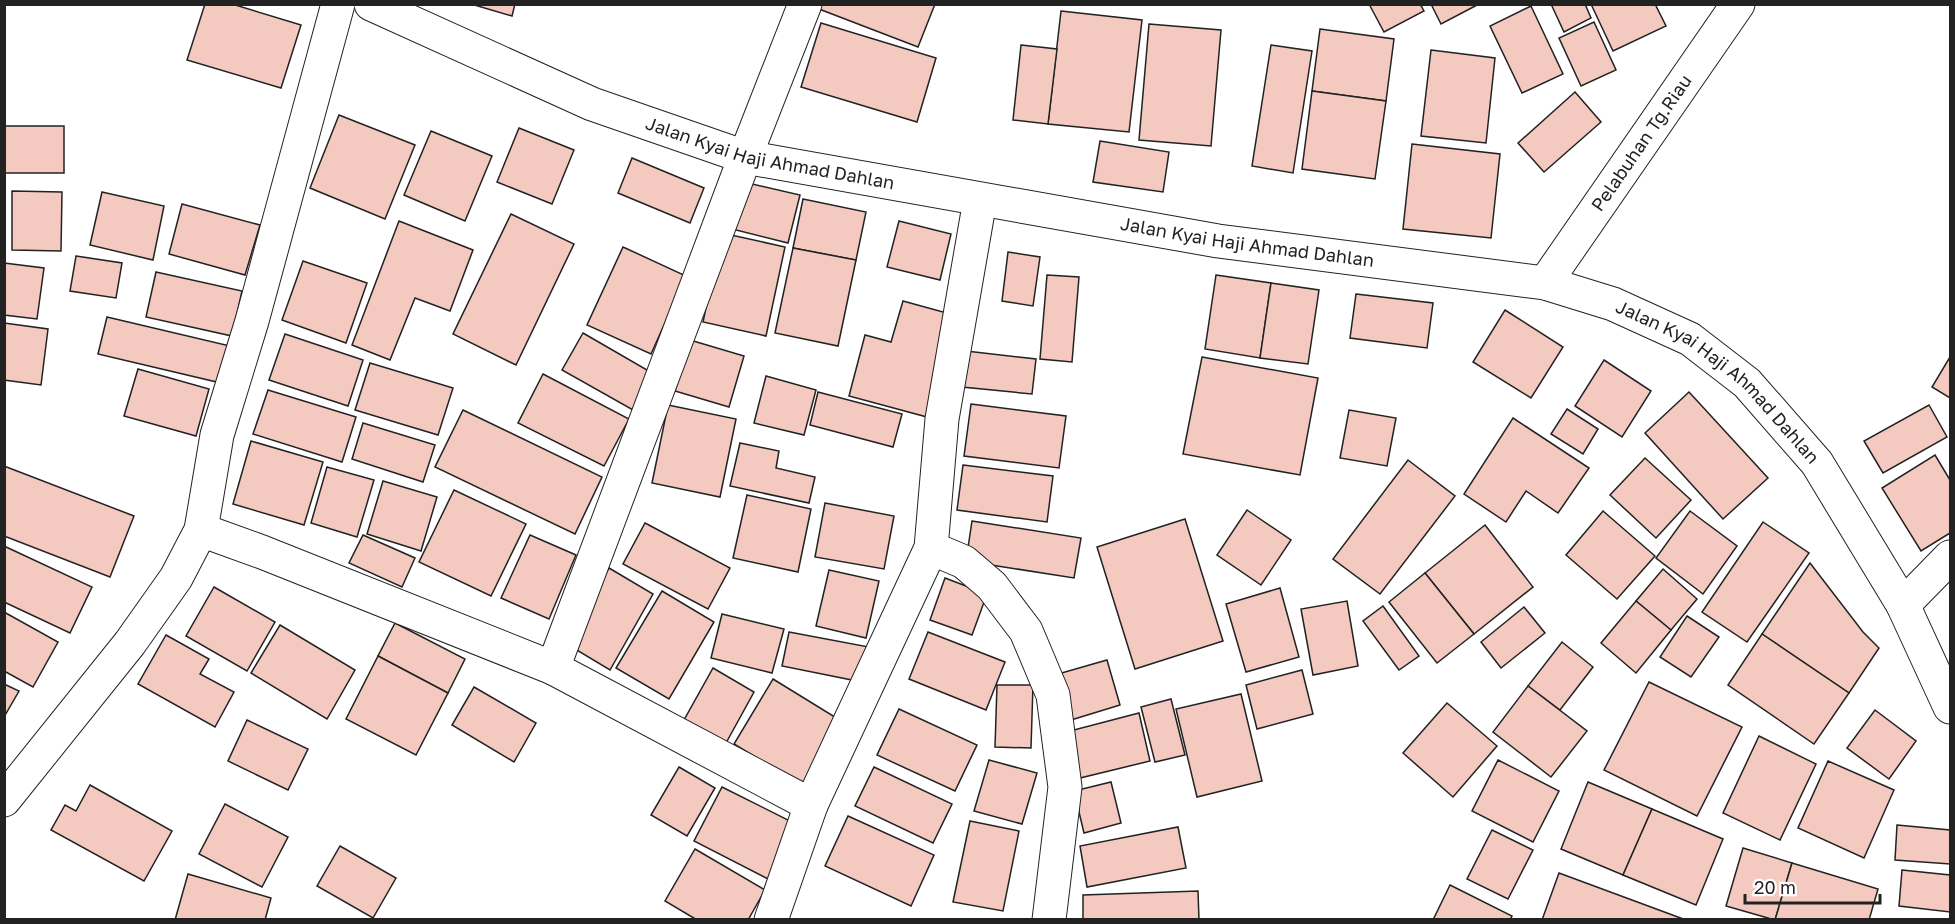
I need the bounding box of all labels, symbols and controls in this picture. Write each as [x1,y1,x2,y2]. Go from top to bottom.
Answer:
street label: Pelabuhan Tg.Riau [1586,70,1696,215]
street label: Jalan Kyai Haji Ahmad Dahlan [643,111,896,193]
street label: Jalan Kyai Haji Ahmad Dahlan [1119,212,1375,271]
street label: Jalan Kyai Haji Ahmad Dahlan [1613,295,1824,468]
scale bar [1745,867,1880,905]
text: 20 m [1754,876,1796,898]

